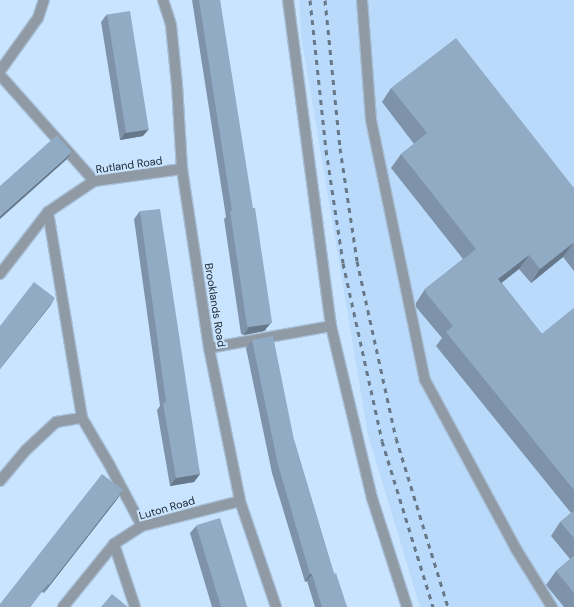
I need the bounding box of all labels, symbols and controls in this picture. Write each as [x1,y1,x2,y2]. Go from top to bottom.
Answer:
street label: Rutland Road [95,154,163,176]
street label: Brooklands Road [202,262,228,348]
street label: Luton Road [137,494,197,522]

